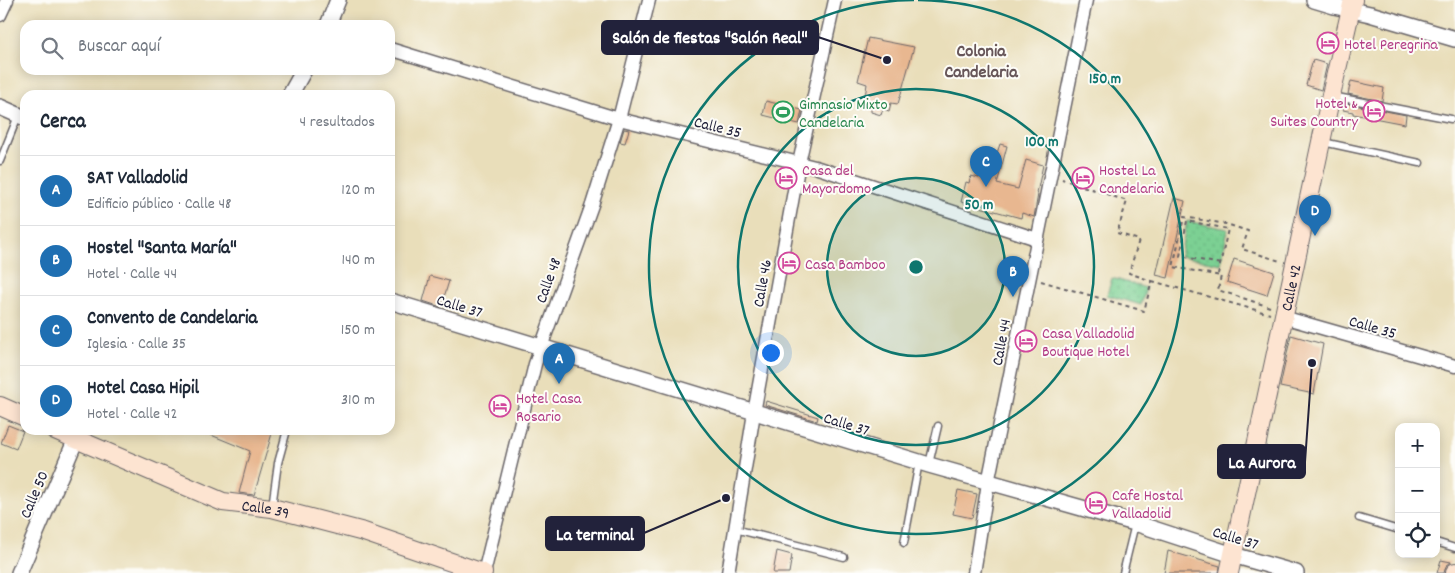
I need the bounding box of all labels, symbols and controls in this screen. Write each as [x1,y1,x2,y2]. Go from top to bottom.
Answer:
search box [20,20,395,75]
callout: Salón de fiestas "Salón Real" [602,21,818,54]
text: Salón de fiestas "Salón Real" [612,27,808,52]
hotel icon: Hotel Peregrina [1316,31,1340,55]
icon: search [38,34,66,62]
text: Buscar aquí [78,34,160,61]
place label: Hotel Peregrina [1344,34,1438,57]
district label: Colonia Candelaria [944,40,1018,86]
text: 150 m [1089,69,1121,91]
place label: Hotel & Suites Country [1270,93,1359,134]
place label: Gimnasio Mixto Candelaria [799,94,888,135]
hotel icon: Hotel & Suites Country [1362,99,1386,123]
sports icon: Gimnasio Mixto Candelaria [771,100,795,124]
text: Cerca [40,108,86,138]
text: 4 resultados [300,111,375,134]
street label: Calle 35 [691,111,744,145]
text: 100 m [1025,132,1059,154]
pin: C [970,146,1002,187]
place label: Casa del Mayordomo [802,160,871,201]
place label: Hostel La Candelaria [1099,160,1165,201]
text: SAT Valladolid [87,166,188,193]
hotel icon: Casa del Mayordomo [774,166,798,190]
hotel icon: Hostel La Candelaria [1071,166,1095,190]
text: A [52,179,60,202]
text: 120 m [341,179,375,202]
text: Edificio público · Calle 48 [87,193,232,216]
text: 50 m [965,195,993,217]
pin: D [1299,195,1331,236]
text: Hostel "Santa María" [87,236,237,263]
text: B [52,249,60,272]
text: 140 m [341,249,375,272]
hotel icon: Casa Bamboo [777,251,801,275]
place label: Casa Bamboo [805,254,886,277]
street label: Calle 48 [531,255,568,307]
pin: B [997,256,1029,297]
street label: Calle 46 [748,258,779,309]
centre of rings [907,258,925,276]
street label: Calle 42 [1276,262,1309,314]
text: Hotel · Calle 44 [87,263,177,286]
street label: Calle 37 [433,290,485,325]
text: Convento de Candelaria [87,306,257,333]
street label: Calle 35 [1346,311,1399,346]
street label: Calle 44 [987,317,1018,368]
text: C [52,319,60,342]
text: 150 m [341,319,375,342]
place label: Casa Valladolid Boutique Hotel [1042,323,1135,364]
hotel icon: Casa Valladolid Boutique Hotel [1014,329,1038,353]
text: Iglesia · Calle 35 [87,333,186,356]
your location [758,340,784,366]
pin: A [543,343,575,384]
text: Hotel Casa Hipil [87,376,199,403]
place label: Hotel Casa Rosario [516,388,582,429]
text: D [52,389,60,412]
text: 310 m [341,389,375,412]
hotel icon: Hotel Casa Rosario [488,394,512,418]
text: Hotel · Calle 42 [87,403,177,426]
street label: Calle 37 [820,408,872,443]
map controls [1395,423,1440,558]
button: + [1395,423,1440,468]
callout: La Aurora [1218,445,1305,478]
text: La Aurora [1228,452,1296,477]
street label: Calle 50 [15,468,56,522]
button: − [1395,468,1440,513]
place label: Cafe Hostal Valladolid [1112,485,1183,526]
hotel icon: Cafe Hostal Valladolid [1084,491,1108,515]
street label: Calle 39 [240,495,292,526]
button: locate [1395,513,1440,558]
callout: La terminal [546,517,644,550]
street label: Calle 37 [1209,522,1261,557]
text: La terminal [556,524,635,549]

